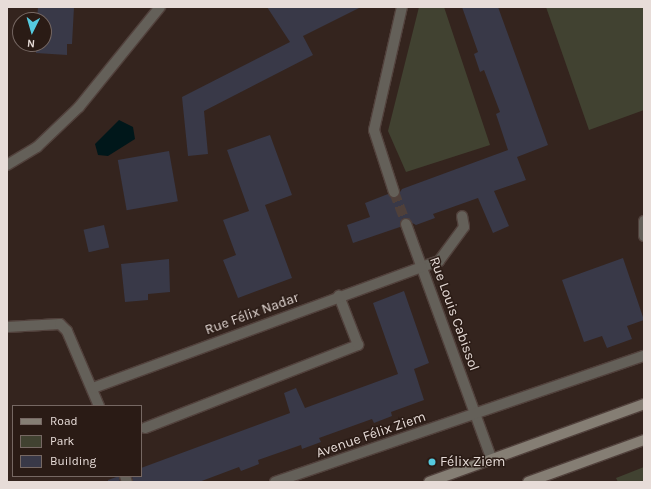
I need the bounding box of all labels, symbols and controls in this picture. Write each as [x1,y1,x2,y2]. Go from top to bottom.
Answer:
north arrow [12,12,52,52]
text: N [27,37,36,50]
street label: Rue Louis Cabissol [426,255,482,373]
street label: Rue Félix Nadar [203,289,301,339]
legend [12,405,142,477]
street label: Avenue Félix Ziem [314,408,428,462]
text: Road [50,414,78,428]
text: Park [50,434,74,448]
text: Building [50,454,96,468]
place label: Félix Ziem [440,454,505,470]
marker: Félix Ziem [427,457,437,467]

